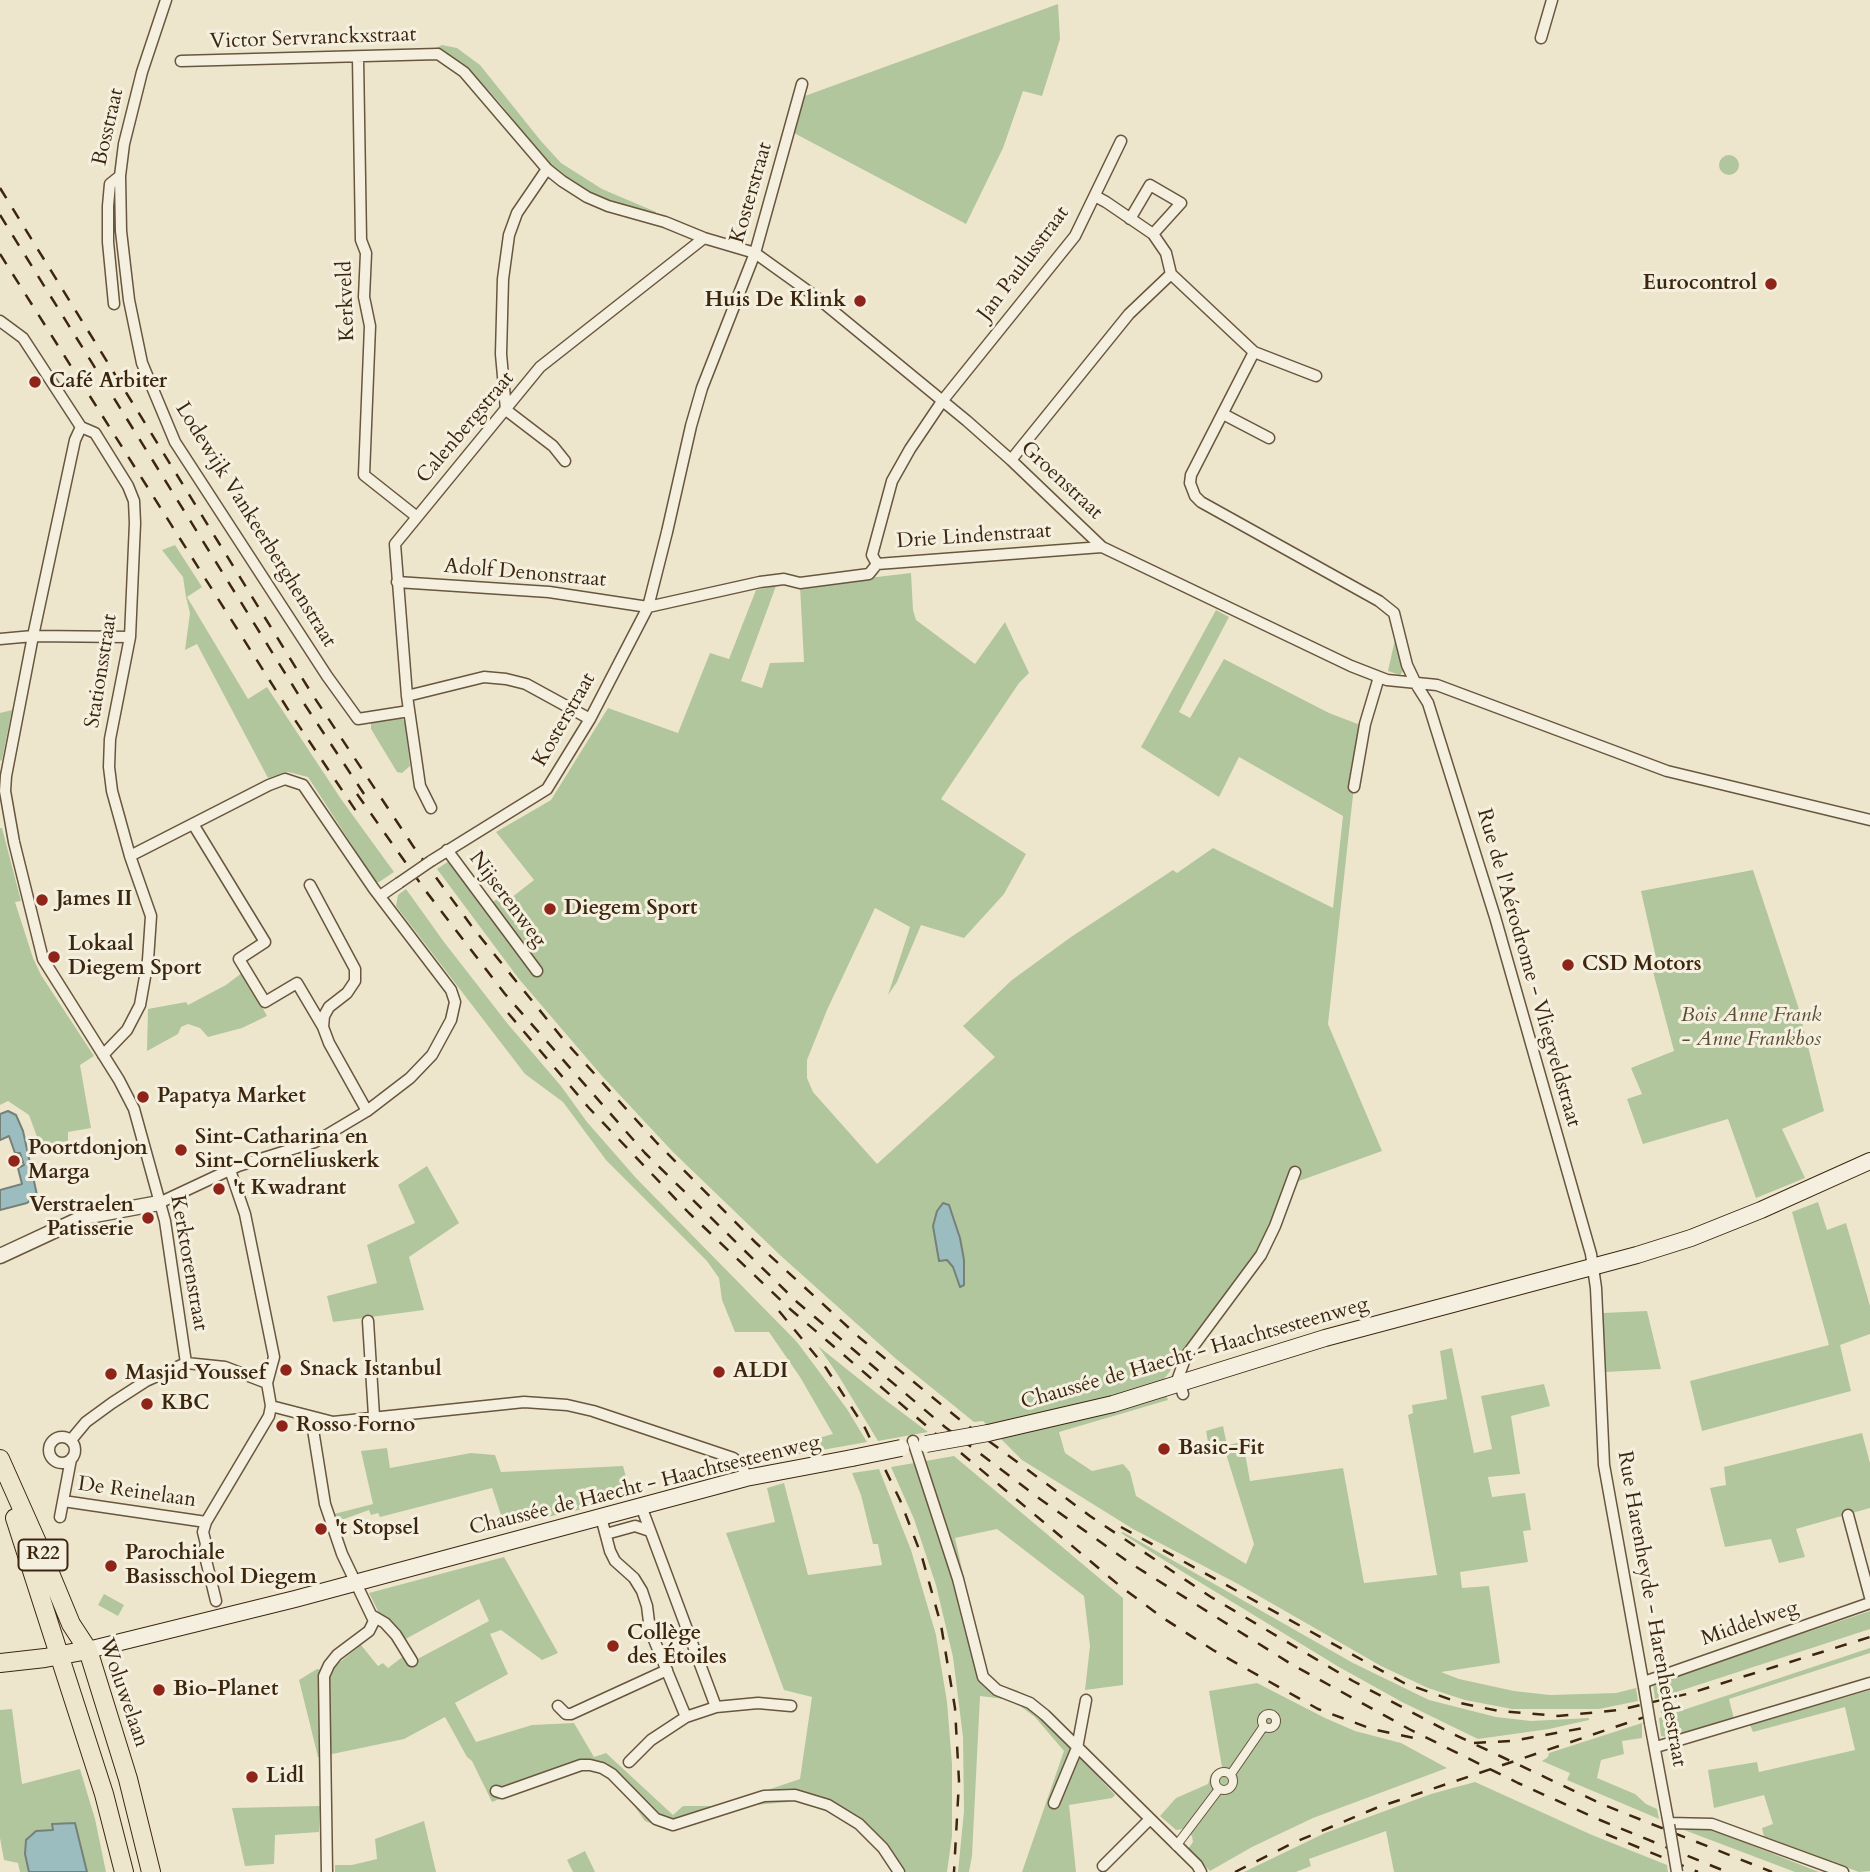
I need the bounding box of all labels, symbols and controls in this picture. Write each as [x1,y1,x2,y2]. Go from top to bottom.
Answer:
street label: Victor Servranckxstraat [209,23,417,55]
street label: Bosstraat [88,86,130,168]
street label: Kosterstraat [726,140,778,246]
street label: Jan Paulusstraat [973,202,1075,326]
street label: Kerkveld [333,260,361,342]
place label: Eurocontrol [1643,271,1757,297]
marker: Eurocontrol [1763,276,1779,292]
place label: Huis De Klink [705,288,846,314]
marker: Huis De Klink [852,293,868,309]
street label: Calenbergstraat [412,367,520,489]
place label: Café Arbiter [49,369,167,395]
marker: Café Arbiter [27,374,43,390]
street label: Lodewijk Vankeerberghenstraat [169,398,341,652]
street label: Groenstraat [1015,437,1107,525]
street label: Drie Lindenstraat [896,519,1052,555]
street label: Adolf Denonstraat [443,554,607,594]
street label: Stationsstraat [81,612,123,730]
street label: Kosterstraat [528,669,602,771]
street label: Rue de l'Aérodrome - Vliegveldstraat [1470,806,1586,1130]
street label: Nijserenweg [463,847,551,953]
place label: James II [56,887,132,913]
marker: James II [34,892,50,908]
place label: Diegem Sport [564,896,697,922]
marker: Diegem Sport [542,901,558,917]
place label: Lokaal Diegem Sport [68,932,201,982]
marker: Lokaal Diegem Sport [46,949,62,965]
place label: CSD Motors [1582,952,1701,978]
marker: CSD Motors [1560,957,1576,973]
park label: Bois Anne Frank - Anne Frankbos [1681,1003,1821,1053]
place label: Papatya Market [157,1084,306,1110]
marker: Papatya Market [135,1089,151,1105]
place label: Sint-Catharina en Sint-Corneliuskerk [195,1125,380,1175]
place label: Poortdonjon Marga [28,1136,148,1186]
marker: Sint-Catharina en Sint-Corneliuskerk [173,1142,189,1158]
marker: Poortdonjon Marga [6,1153,22,1169]
place label: 't Kwadrant [233,1176,346,1202]
marker: 't Kwadrant [211,1181,227,1197]
place label: Verstraelen Patisserie [29,1193,134,1243]
street label: Kerktorenstraat [164,1193,212,1333]
marker: Verstraelen Patisserie [140,1210,156,1226]
street label: Chaussée de Haecht - Haachtsesteenweg [1018,1292,1372,1416]
place label: Snack Istanbul [300,1357,442,1383]
place label: ALDI [733,1359,788,1385]
place label: Masjid Youssef [125,1361,266,1387]
marker: Snack Istanbul [278,1362,294,1378]
marker: ALDI [711,1364,727,1380]
marker: Masjid Youssef [103,1366,119,1382]
place label: KBC [161,1391,210,1417]
marker: KBC [139,1396,155,1412]
place label: Rosso Forno [296,1413,415,1439]
marker: Rosso Forno [274,1418,290,1434]
street label: Chaussée de Haecht - Haachtsesteenweg [467,1430,823,1542]
place label: Basic-Fit [1178,1436,1264,1462]
marker: Basic-Fit [1156,1441,1172,1457]
street label: Rue Harenheyde - Harenheidestraat [1611,1449,1691,1769]
street label: De Reinelaan [76,1472,198,1514]
place label: 't Stopsel [335,1516,419,1542]
marker: 't Stopsel [313,1521,329,1537]
road number: R22 [19,1540,68,1570]
place label: Parochiale Basisschool Diegem [125,1541,317,1591]
marker: Parochiale Basisschool Diegem [103,1558,119,1574]
street label: Middelweg [1698,1596,1802,1652]
place label: Collège des Étoiles [627,1621,727,1671]
street label: Woluwelaan [93,1635,153,1751]
marker: Collège des Étoiles [605,1638,621,1654]
place label: Bio-Planet [173,1677,278,1703]
marker: Bio-Planet [151,1682,167,1698]
place label: Lidl [266,1764,304,1790]
marker: Lidl [244,1769,260,1785]

